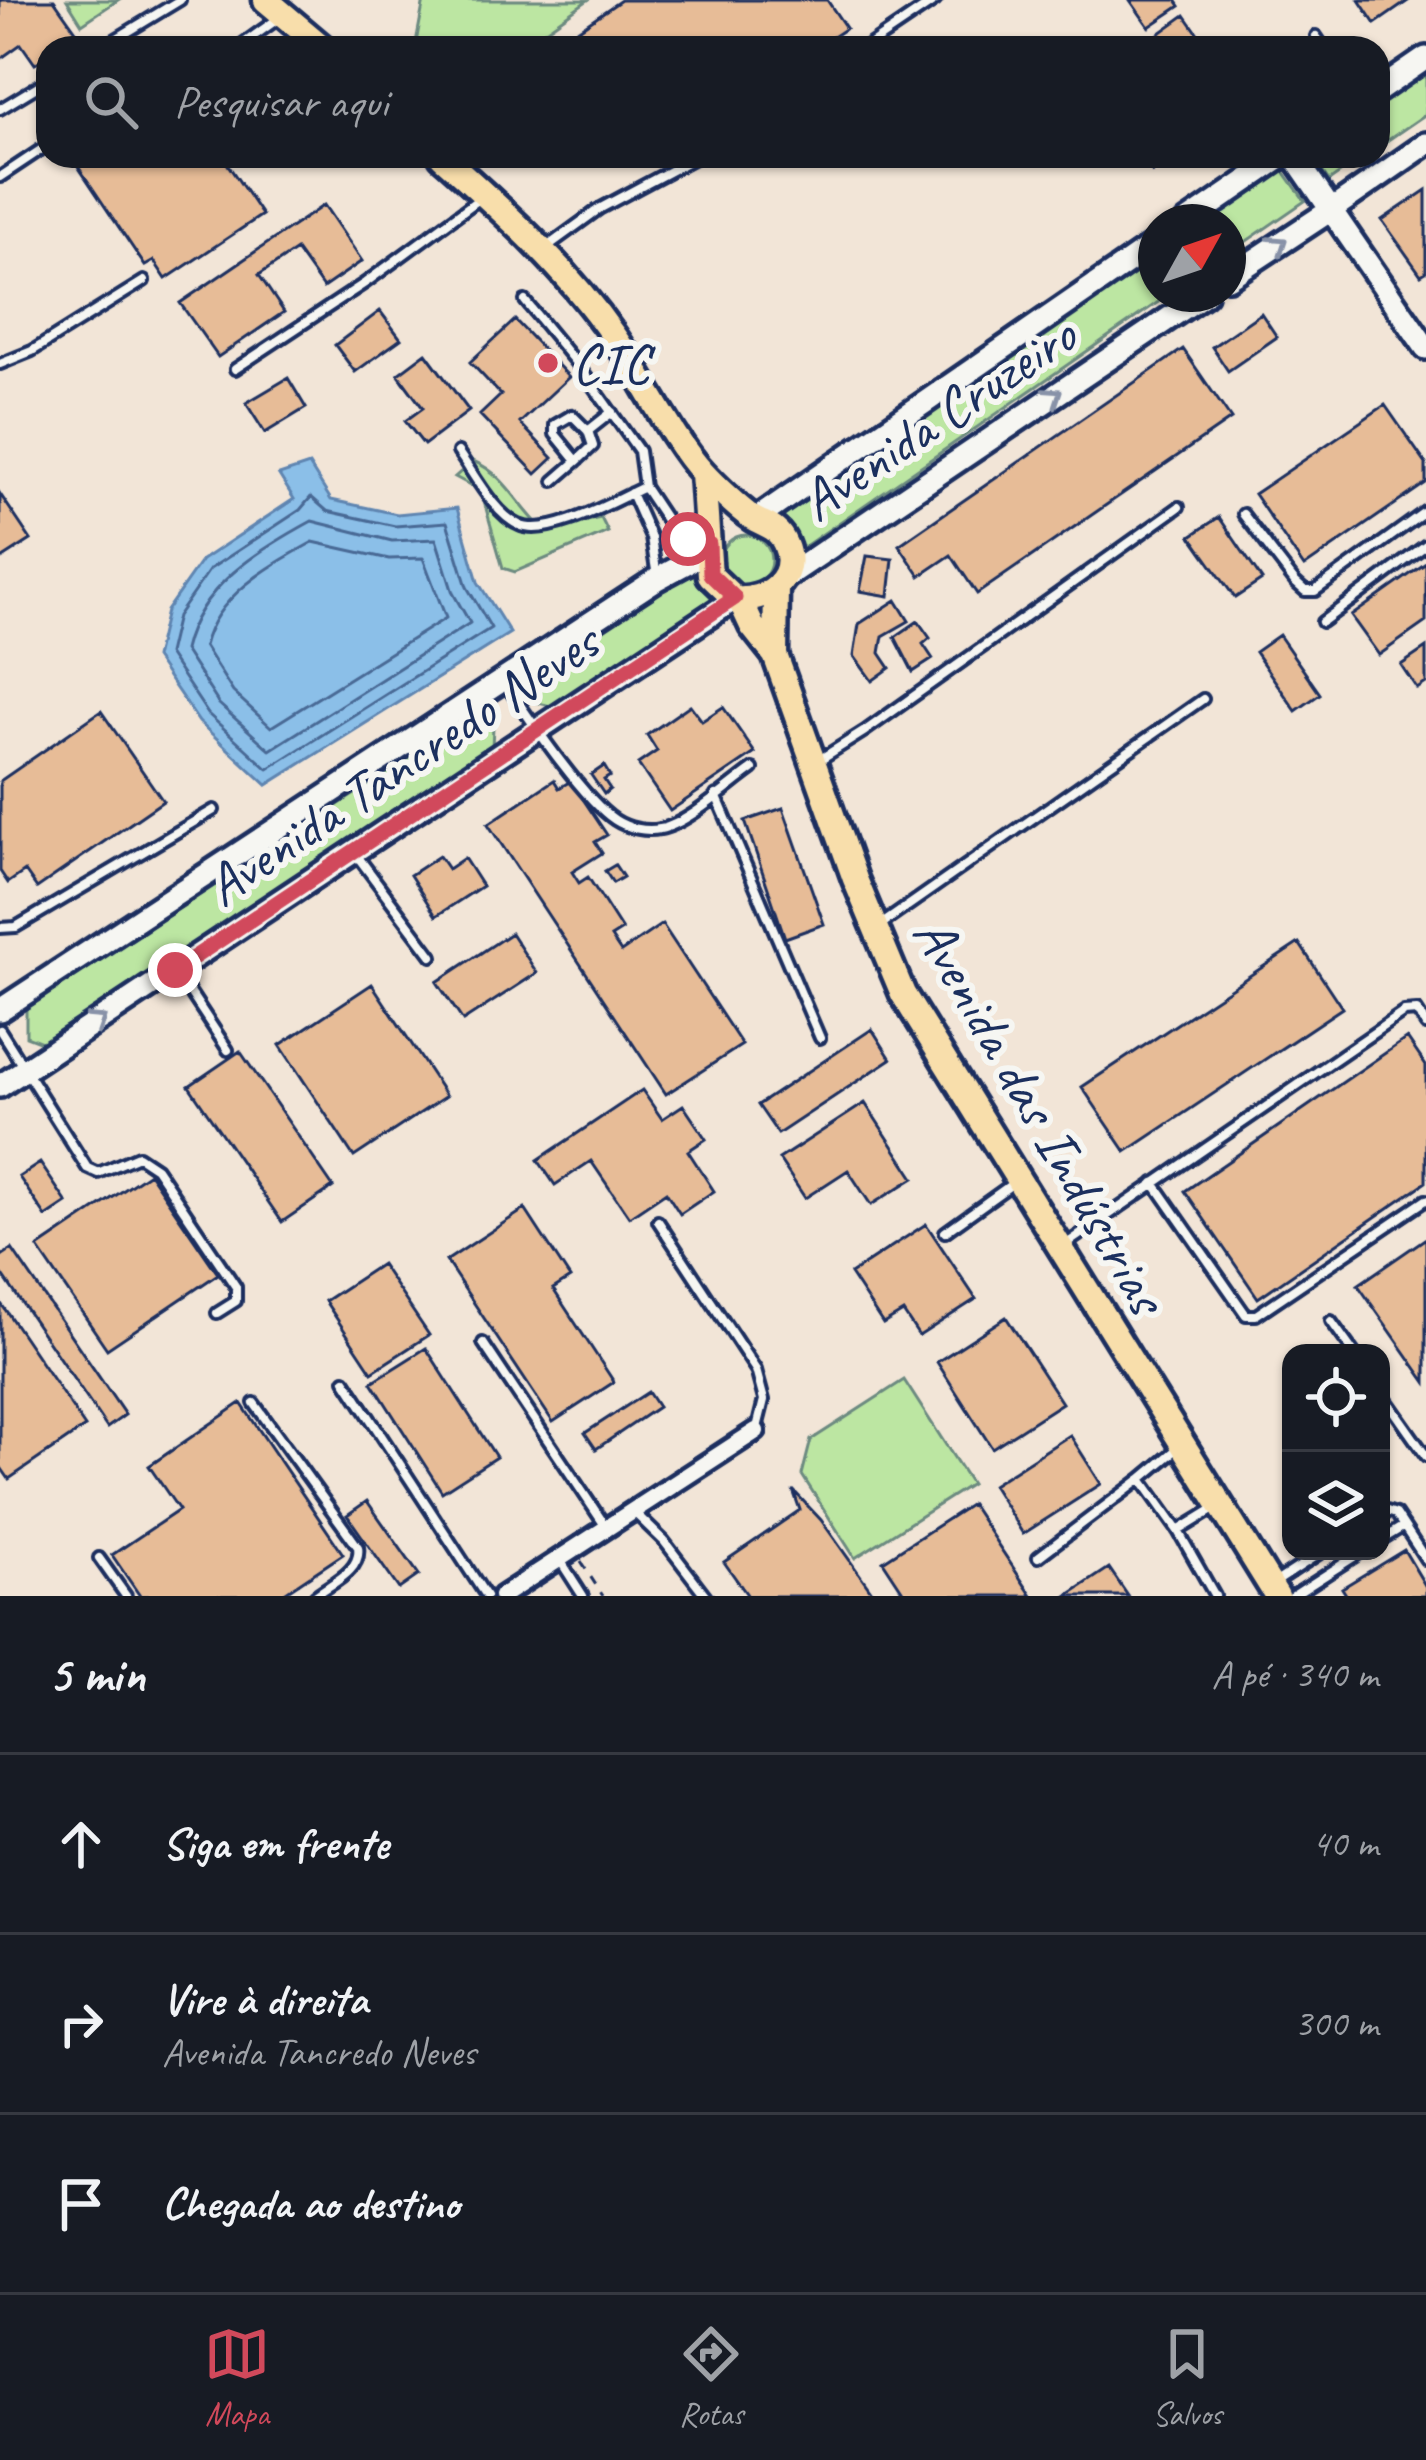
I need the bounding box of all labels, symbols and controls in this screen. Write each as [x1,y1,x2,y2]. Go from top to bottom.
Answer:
search box [36,36,1390,168]
icon: search [78,69,144,135]
text: Pesquisar aqui [174,74,388,131]
north arrow [1138,204,1246,312]
one-way arrow [1266,237,1288,259]
street label: Avenida Cruzeiro [786,297,1092,537]
place label: CIC [572,328,656,400]
marker: CIC [535,350,561,376]
one-way arrow [1040,387,1062,409]
route start [661,512,715,566]
street label: Avenida Tancredo Neves [191,603,616,922]
street label: Avenida das Indústrias [897,903,1186,1330]
route end [148,943,202,997]
one-way arrow [84,1014,106,1036]
map controls [1282,1344,1390,1560]
button: locate [1282,1344,1390,1452]
button: layers [1282,1452,1390,1560]
text: 5 min [48,1642,145,1706]
text: A pé · 340 m [1211,1650,1378,1699]
icon: ahead [48,1811,114,1877]
text: Siga em frente [162,1815,389,1872]
text: 40 m [1312,1819,1378,1868]
text: Vire à direita [162,1971,367,2028]
icon: right [48,1991,114,2057]
text: 300 m [1294,1999,1378,2048]
text: Avenida Tancredo Neves [162,2028,476,2077]
icon: arrive [48,2171,114,2237]
text: Chegada ao destino [162,2175,459,2232]
tab: Mapa [204,2321,270,2435]
tab: Rotas [678,2321,744,2435]
tab: Salvos [1152,2321,1222,2435]

